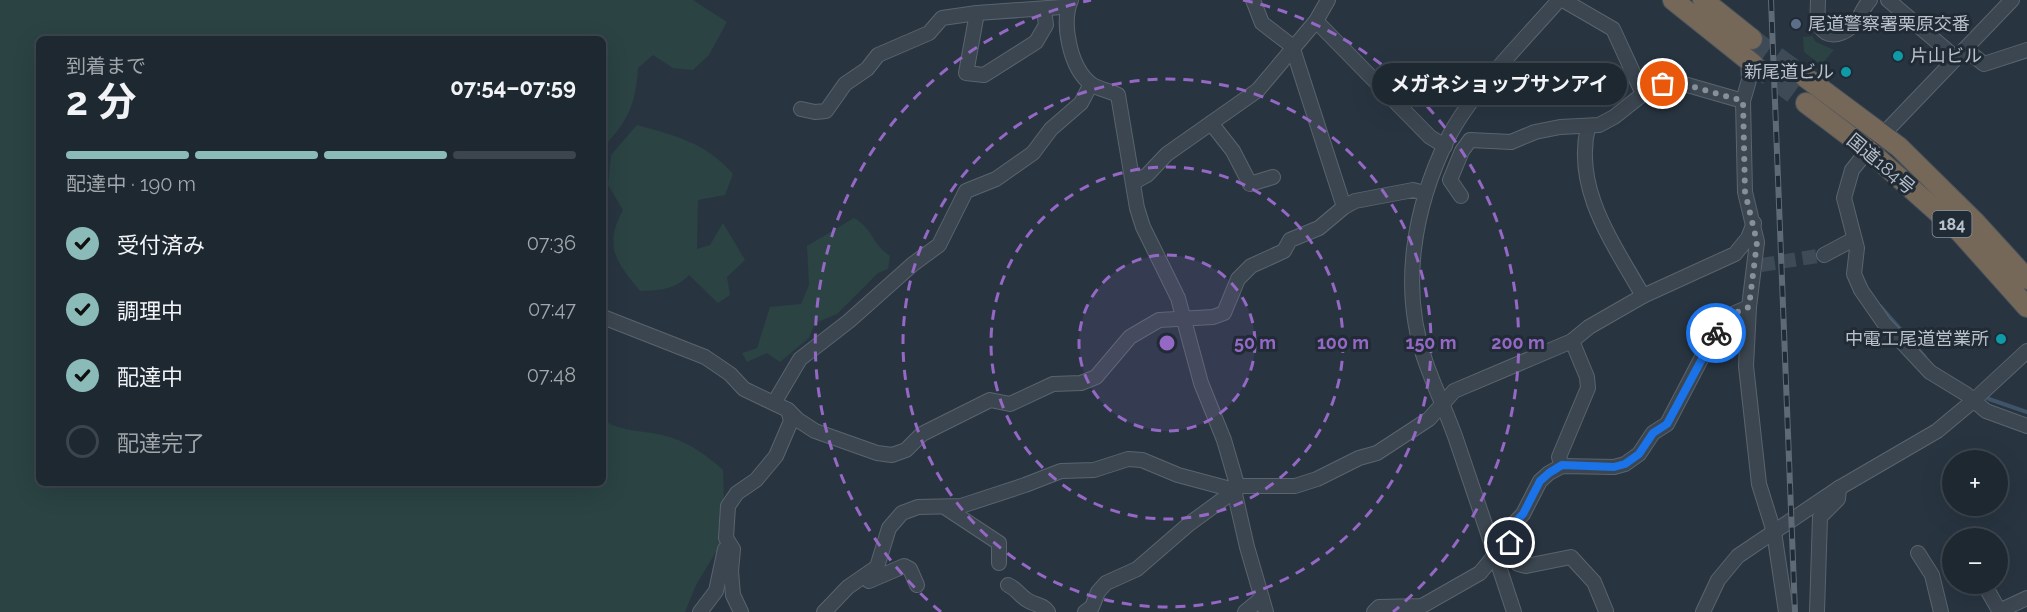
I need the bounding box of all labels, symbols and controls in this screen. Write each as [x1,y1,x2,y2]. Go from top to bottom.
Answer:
place label: 尾道警察署栗原交番 [1808,13,1970,34]
marker: 尾道警察署栗原交番 [1789,17,1803,31]
place label: 片山ビル [1910,45,1982,66]
marker: 片山ビル [1891,49,1905,63]
text: 到着まで [66,54,146,78]
pin [1637,58,1688,109]
place label: 新尾道ビル [1744,61,1834,82]
callout: メガネショップサンアイ [1372,63,1627,105]
marker: 新尾道ビル [1839,65,1853,79]
icon: bag [1646,67,1679,100]
text: メガネショップサンアイ [1390,72,1609,96]
text: 07:54–07:59 [450,74,576,100]
text: 2 分 [66,78,136,124]
street label: 国道184号 [1843,129,1920,198]
text: 配達中 · 190 m [66,172,196,196]
road number: 184 [1932,211,1972,237]
icon: check [66,227,99,260]
text: 07:36 [527,231,576,255]
text: 受付済み [117,232,205,258]
icon: check [66,293,99,326]
text: 07:47 [528,297,576,321]
text: 調理中 [117,298,183,324]
courier [1686,303,1746,363]
icon: bike [1700,317,1733,350]
place label: 中電工尾道営業所 [1845,328,1989,349]
text: 50 m [1234,332,1276,353]
text: 100 m [1317,332,1369,353]
text: 150 m [1406,332,1457,353]
text: 200 m [1491,332,1545,353]
marker: 中電工尾道営業所 [1994,332,2008,346]
centre of rings [1157,333,1177,353]
icon: check [66,359,99,392]
text: 07:48 [527,363,576,387]
text: 配達中 [117,364,183,390]
text: 配達完了 [117,430,205,456]
map controls [1942,450,2008,594]
button: + [1942,450,2008,516]
pin [1484,517,1535,568]
icon: home [1493,526,1526,559]
button: − [1942,528,2008,594]

